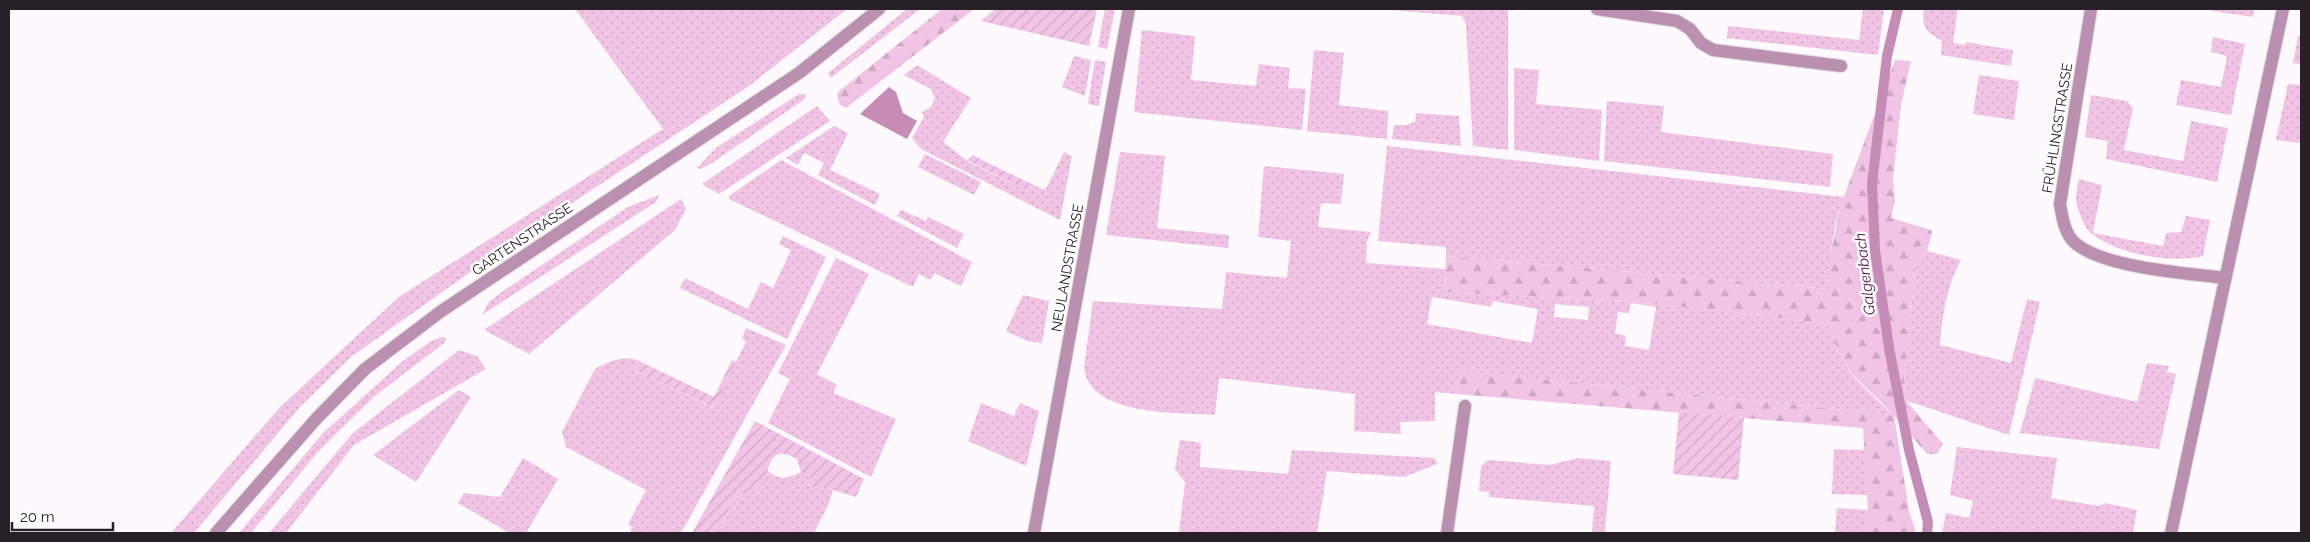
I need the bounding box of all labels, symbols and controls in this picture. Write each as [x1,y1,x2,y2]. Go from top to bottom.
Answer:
street label: FRÜHLINGSTRASSE [2037,61,2075,194]
street label: GARTENSTRASSE [469,200,575,278]
street label: NEULANDSTRASSE [1048,203,1086,333]
water label: Galgenbach [1851,232,1879,316]
scale bar [12,500,114,532]
text: 20 m [20,508,55,526]

